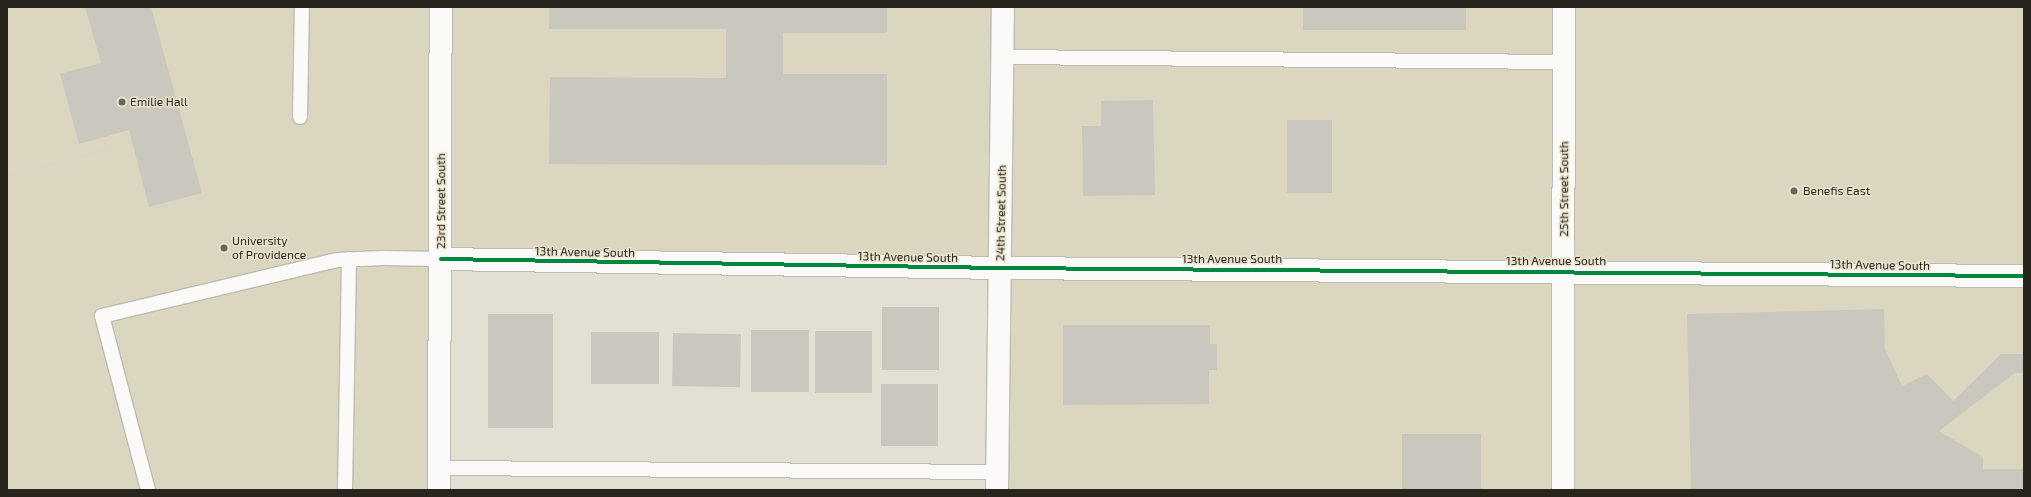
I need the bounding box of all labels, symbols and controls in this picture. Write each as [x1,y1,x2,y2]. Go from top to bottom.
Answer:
place label: Emilie Hall [130,95,188,109]
marker: Emilie Hall [117,97,127,107]
street label: 25th Street South [1557,141,1571,237]
street label: 23rd Street South [434,153,448,249]
street label: 24th Street South [993,165,1009,261]
place label: Benefis East [1803,184,1870,198]
marker: Benefis East [1788,185,1800,197]
place label: University of Providence [232,234,306,262]
marker: University of Providence [219,243,229,253]
street label: 13th Avenue South [535,244,635,260]
street label: 13th Avenue South [858,249,958,265]
street label: 13th Avenue South [1182,252,1282,266]
street label: 13th Avenue South [1506,254,1606,268]
street label: 13th Avenue South [1830,257,1930,273]

